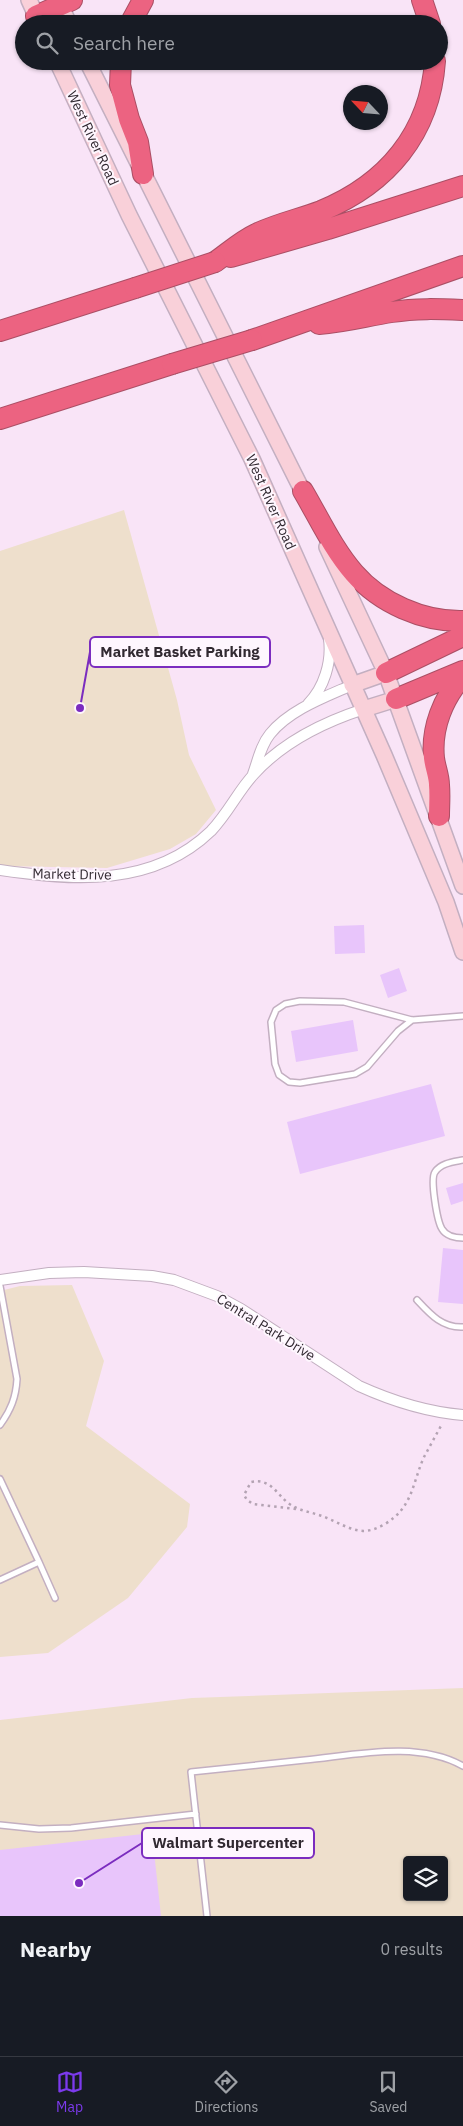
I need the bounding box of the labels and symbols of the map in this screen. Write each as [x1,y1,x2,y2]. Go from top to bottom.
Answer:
north arrow [343,85,388,130]
street label: West River Road [63,88,123,188]
street label: West River Road [242,452,300,552]
callout: Market Basket Parking [90,637,270,667]
text: Market Basket Parking [100,642,260,661]
street label: Market Drive [32,864,112,884]
street label: Central Park Drive [213,1289,319,1365]
callout: Walmart Supercenter [142,1828,314,1858]
text: Walmart Supercenter [152,1833,304,1852]

